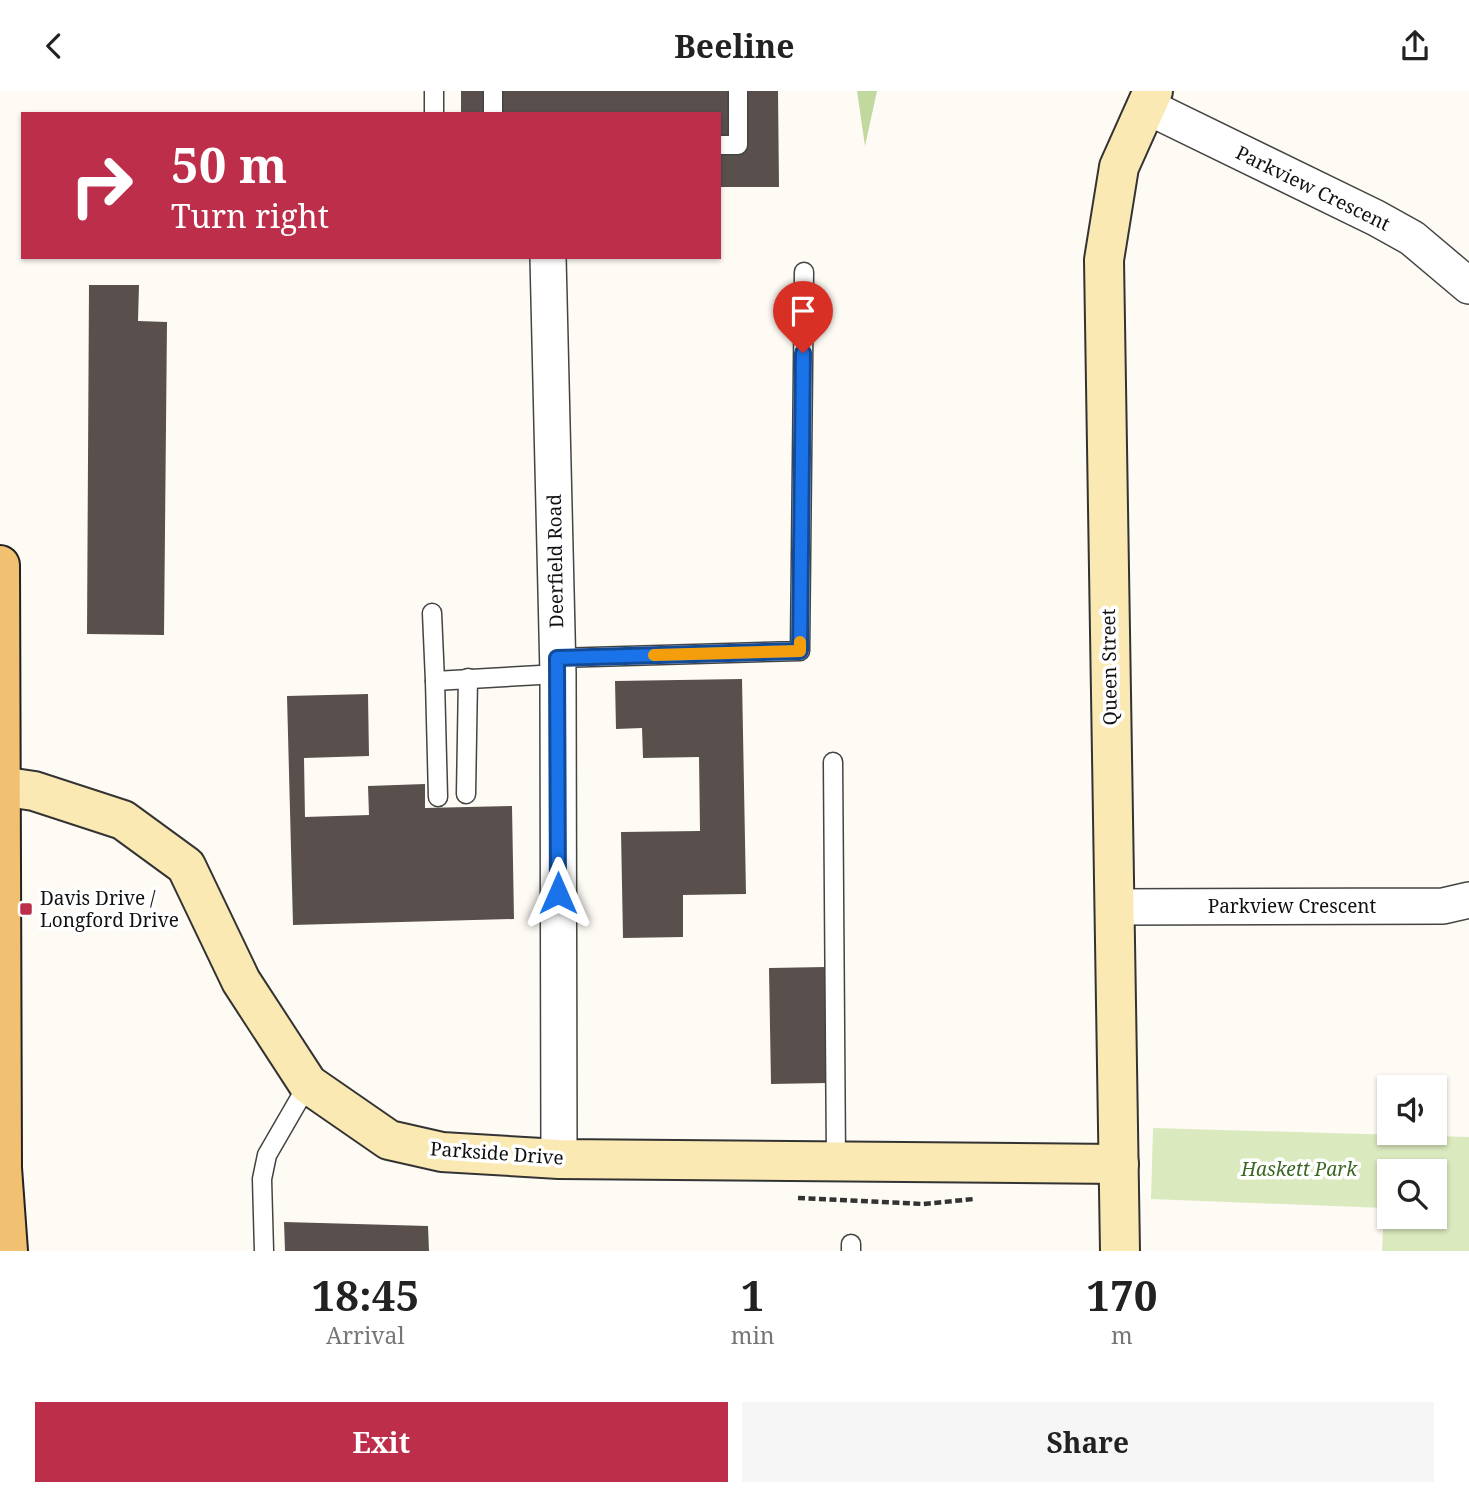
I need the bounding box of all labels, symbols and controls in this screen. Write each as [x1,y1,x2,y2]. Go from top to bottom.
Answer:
text: Beeline [674,24,795,67]
icon: back [35,27,73,65]
icon: share [1396,27,1434,65]
text: 50 m [171,131,287,197]
street label: Parkview Crescent [1232,139,1395,237]
icon: right [56,140,147,231]
text: Turn right [171,194,329,237]
pin [773,281,833,353]
icon: arrive [784,292,822,330]
street label: Deerfield Road [541,493,569,628]
street label: Queen Street [1095,608,1123,726]
position arrow [521,856,595,930]
place label: Davis Drive / Longford Drive [40,885,179,933]
street label: Parkview Crescent [1208,893,1377,919]
marker: Davis Drive / Longford Drive [18,901,34,917]
map controls [1377,1075,1447,1229]
button: sound [1377,1075,1447,1145]
street label: Parkside Drive [429,1135,565,1171]
park label: Haskett Park [1240,1156,1358,1182]
button: search [1377,1159,1447,1229]
text: 18:45 [312,1266,419,1323]
text: 1 [741,1266,765,1323]
text: 170 [1086,1266,1157,1323]
text: Arrival [326,1319,405,1351]
text: min [731,1319,775,1351]
text: m [1111,1319,1133,1351]
button: Exit [35,1402,728,1482]
button: Share [742,1402,1434,1482]

